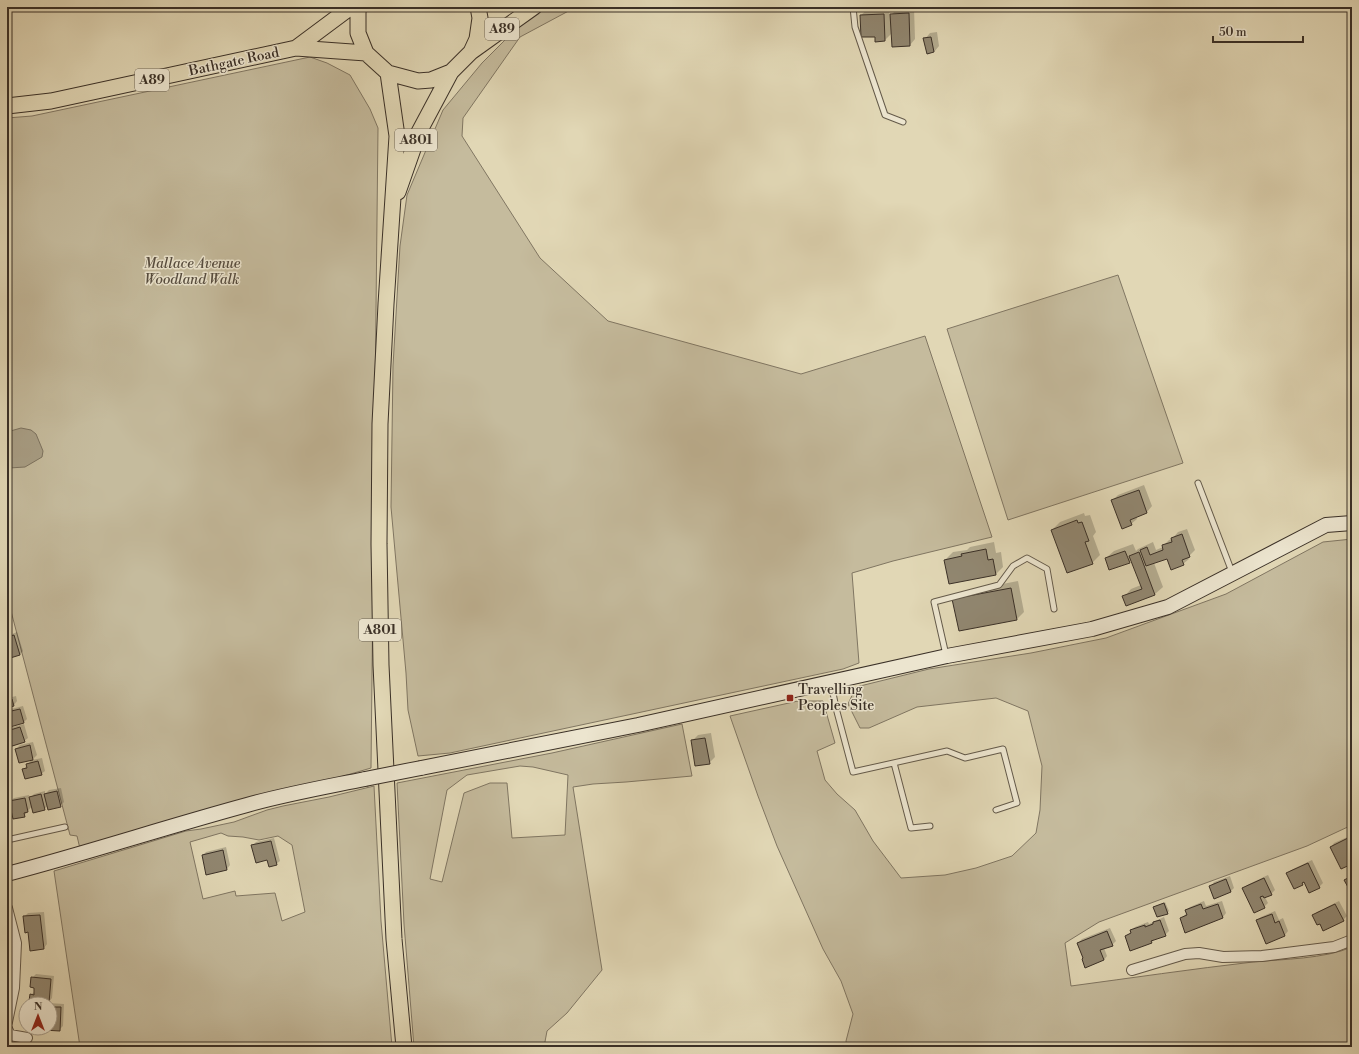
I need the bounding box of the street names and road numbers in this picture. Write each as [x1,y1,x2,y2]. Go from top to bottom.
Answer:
road number: A89 [485,18,519,40]
street label: Bathgate Road [186,44,281,81]
road number: A89 [135,69,169,91]
road number: A801 [395,129,437,151]
road number: A801 [359,619,401,641]

